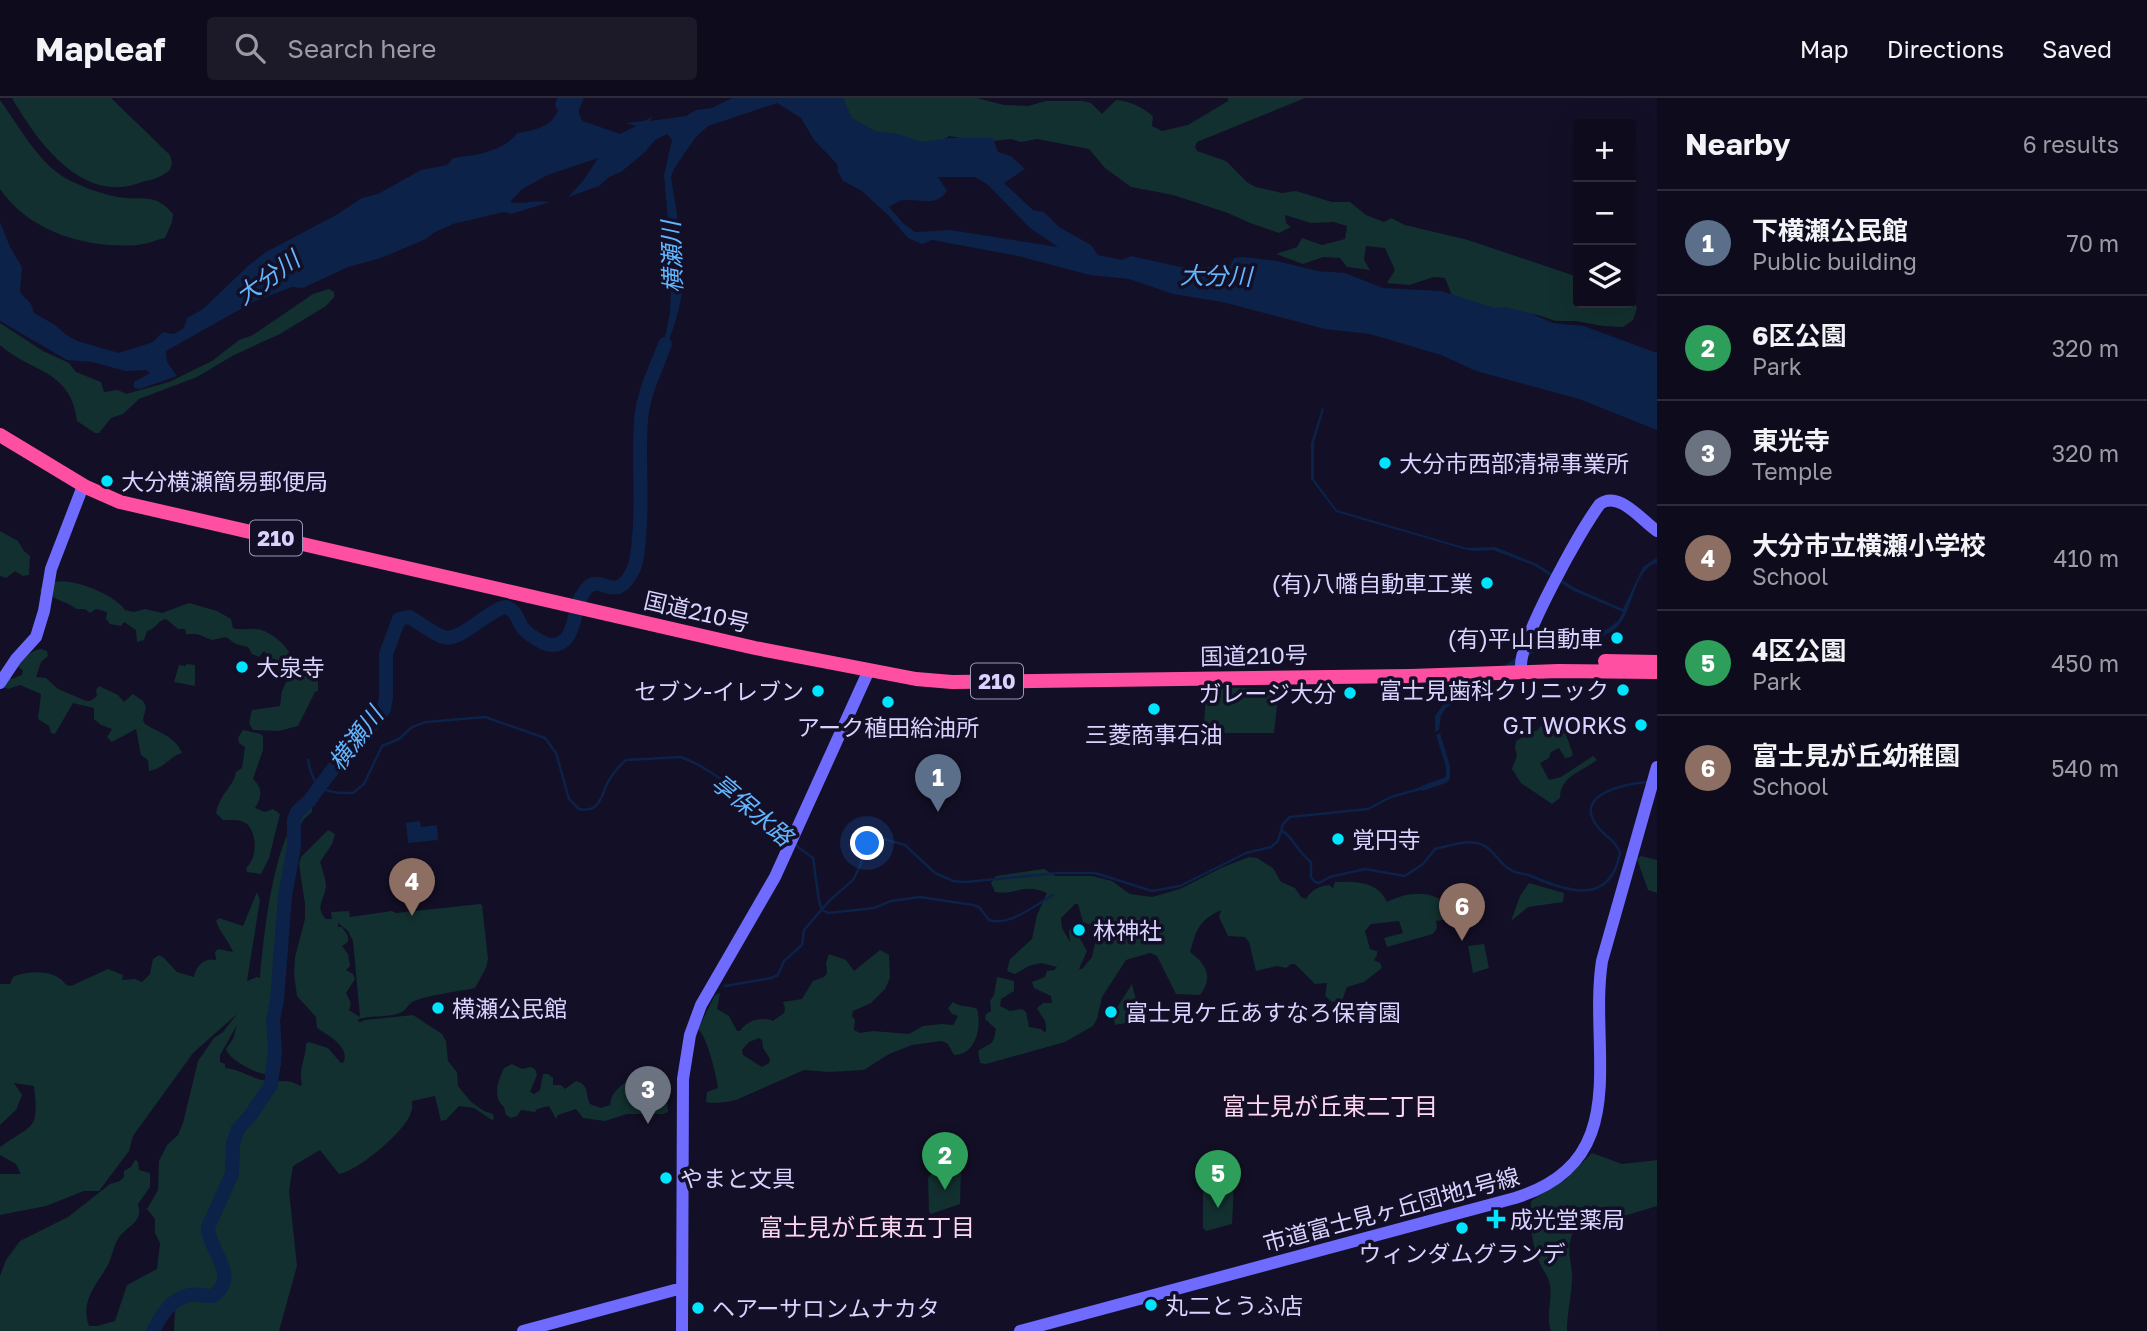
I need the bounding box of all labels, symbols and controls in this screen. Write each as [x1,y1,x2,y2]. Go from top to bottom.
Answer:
search box [207,17,697,80]
text: Mapleaf [35,29,165,68]
icon: search [231,29,269,67]
text: Search here [287,33,436,64]
text: Map [1800,34,1849,63]
text: Directions [1887,34,2004,63]
text: Saved [2042,34,2112,63]
map controls [1573,119,1636,308]
button: + [1573,119,1636,182]
text: Nearby [1685,126,1790,162]
text: 6 results [2023,130,2119,158]
button: − [1573,182,1636,245]
text: 下横瀬公民館 [1752,215,1908,246]
water label: 横瀬川 [655,218,687,293]
text: 1 [1702,229,1714,257]
text: 70 m [2066,229,2119,257]
water label: 大分川 [229,242,307,310]
button: layers [1573,245,1636,308]
text: Public building [1752,247,1917,275]
water label: 大分川 [1180,260,1255,290]
text: 6区公園 [1752,320,1847,351]
text: 2 [1701,334,1715,362]
text: 320 m [2052,334,2119,362]
text: Park [1752,352,1802,380]
text: 東光寺 [1752,425,1830,456]
text: 3 [1701,439,1715,467]
text: 320 m [2052,439,2119,467]
place label: 大分市西部清掃事業所 [1399,449,1629,477]
marker: 大分市西部清掃事業所 [1377,455,1393,471]
text: Temple [1752,457,1833,485]
place label: 大分横瀬簡易郵便局 [121,467,328,495]
marker: 大分横瀬簡易郵便局 [99,473,115,489]
road number: 210 [250,520,302,556]
text: 大分市立横瀬小学校 [1752,530,1986,561]
text: 4 [1701,544,1715,572]
text: 410 m [2053,544,2119,572]
text: School [1752,562,1828,590]
place label: (有)八幡自動車工業 [1272,569,1473,597]
marker: (有)八幡自動車工業 [1479,575,1495,591]
street label: 国道210号 [641,585,753,637]
place label: (有)平山自動車 [1448,624,1603,652]
marker: (有)平山自動車 [1609,630,1625,646]
text: 4区公園 [1752,635,1846,666]
street label: 国道210号 [1200,640,1308,670]
text: 5 [1701,649,1715,677]
text: 450 m [2051,649,2119,677]
place label: 大泉寺 [256,653,325,681]
marker: 大泉寺 [234,659,250,675]
road number: 210 [971,664,1023,698]
text: Park [1752,667,1802,695]
place label: 富士見歯科クリニック [1379,676,1609,704]
place label: セブン-イレブン [634,677,804,705]
place label: ガレージ大分 [1198,679,1336,707]
marker: 富士見歯科クリニック [1615,682,1631,698]
marker: セブン-イレブン [810,683,826,699]
marker: ガレージ大分 [1342,685,1358,701]
marker: アーク稙田給油所 [880,694,896,710]
water label: 横瀬川 [322,698,390,775]
marker: 三菱商事石油 [1146,701,1162,717]
place label: G.T WORKS [1502,711,1627,739]
place label: アーク稙田給油所 [797,713,979,741]
marker: G.T WORKS [1633,717,1649,733]
place label: 三菱商事石油 [1085,720,1223,748]
text: 富士見が丘幼稚園 [1752,740,1960,771]
pin: 1 [915,754,961,812]
text: 6 [1701,754,1715,782]
text: 540 m [2051,754,2119,782]
water label: 享保水路 [707,767,801,852]
text: School [1752,772,1828,800]
place label: 覚円寺 [1352,825,1421,853]
your location [850,826,884,860]
marker: 覚円寺 [1330,831,1346,847]
pin: 4 [389,858,435,916]
pin: 6 [1439,883,1485,941]
place label: 林神社 [1093,916,1162,944]
marker: 林神社 [1071,922,1087,938]
place label: 横瀬公民館 [452,994,567,1022]
place label: 富士見ケ丘あすなろ保育園 [1125,998,1401,1026]
marker: 横瀬公民館 [430,1000,446,1016]
marker: 富士見ケ丘あすなろ保育園 [1103,1004,1119,1020]
pin: 3 [625,1066,671,1124]
district label: 富士見が丘東二丁目 [1222,1091,1438,1120]
pin: 2 [922,1132,968,1190]
pin: 5 [1195,1150,1241,1208]
street label: 市道富士見ヶ丘団地1号線 [1260,1161,1522,1257]
place label: やまと文具 [680,1164,795,1192]
marker: やまと文具 [658,1170,674,1186]
place label: 成光堂薬局 [1510,1205,1625,1233]
marker: 成光堂薬局 [1488,1211,1504,1227]
district label: 富士見が丘東五丁目 [759,1212,975,1241]
marker: ウィンダムグランデ [1454,1220,1470,1236]
place label: ウィンダムグランデ [1359,1239,1566,1267]
place label: 丸二とうふ店 [1165,1291,1303,1319]
place label: ヘアーサロンムナカタ [712,1294,940,1322]
marker: 丸二とうふ店 [1143,1297,1159,1313]
marker: ヘアーサロンムナカタ [690,1300,706,1316]

